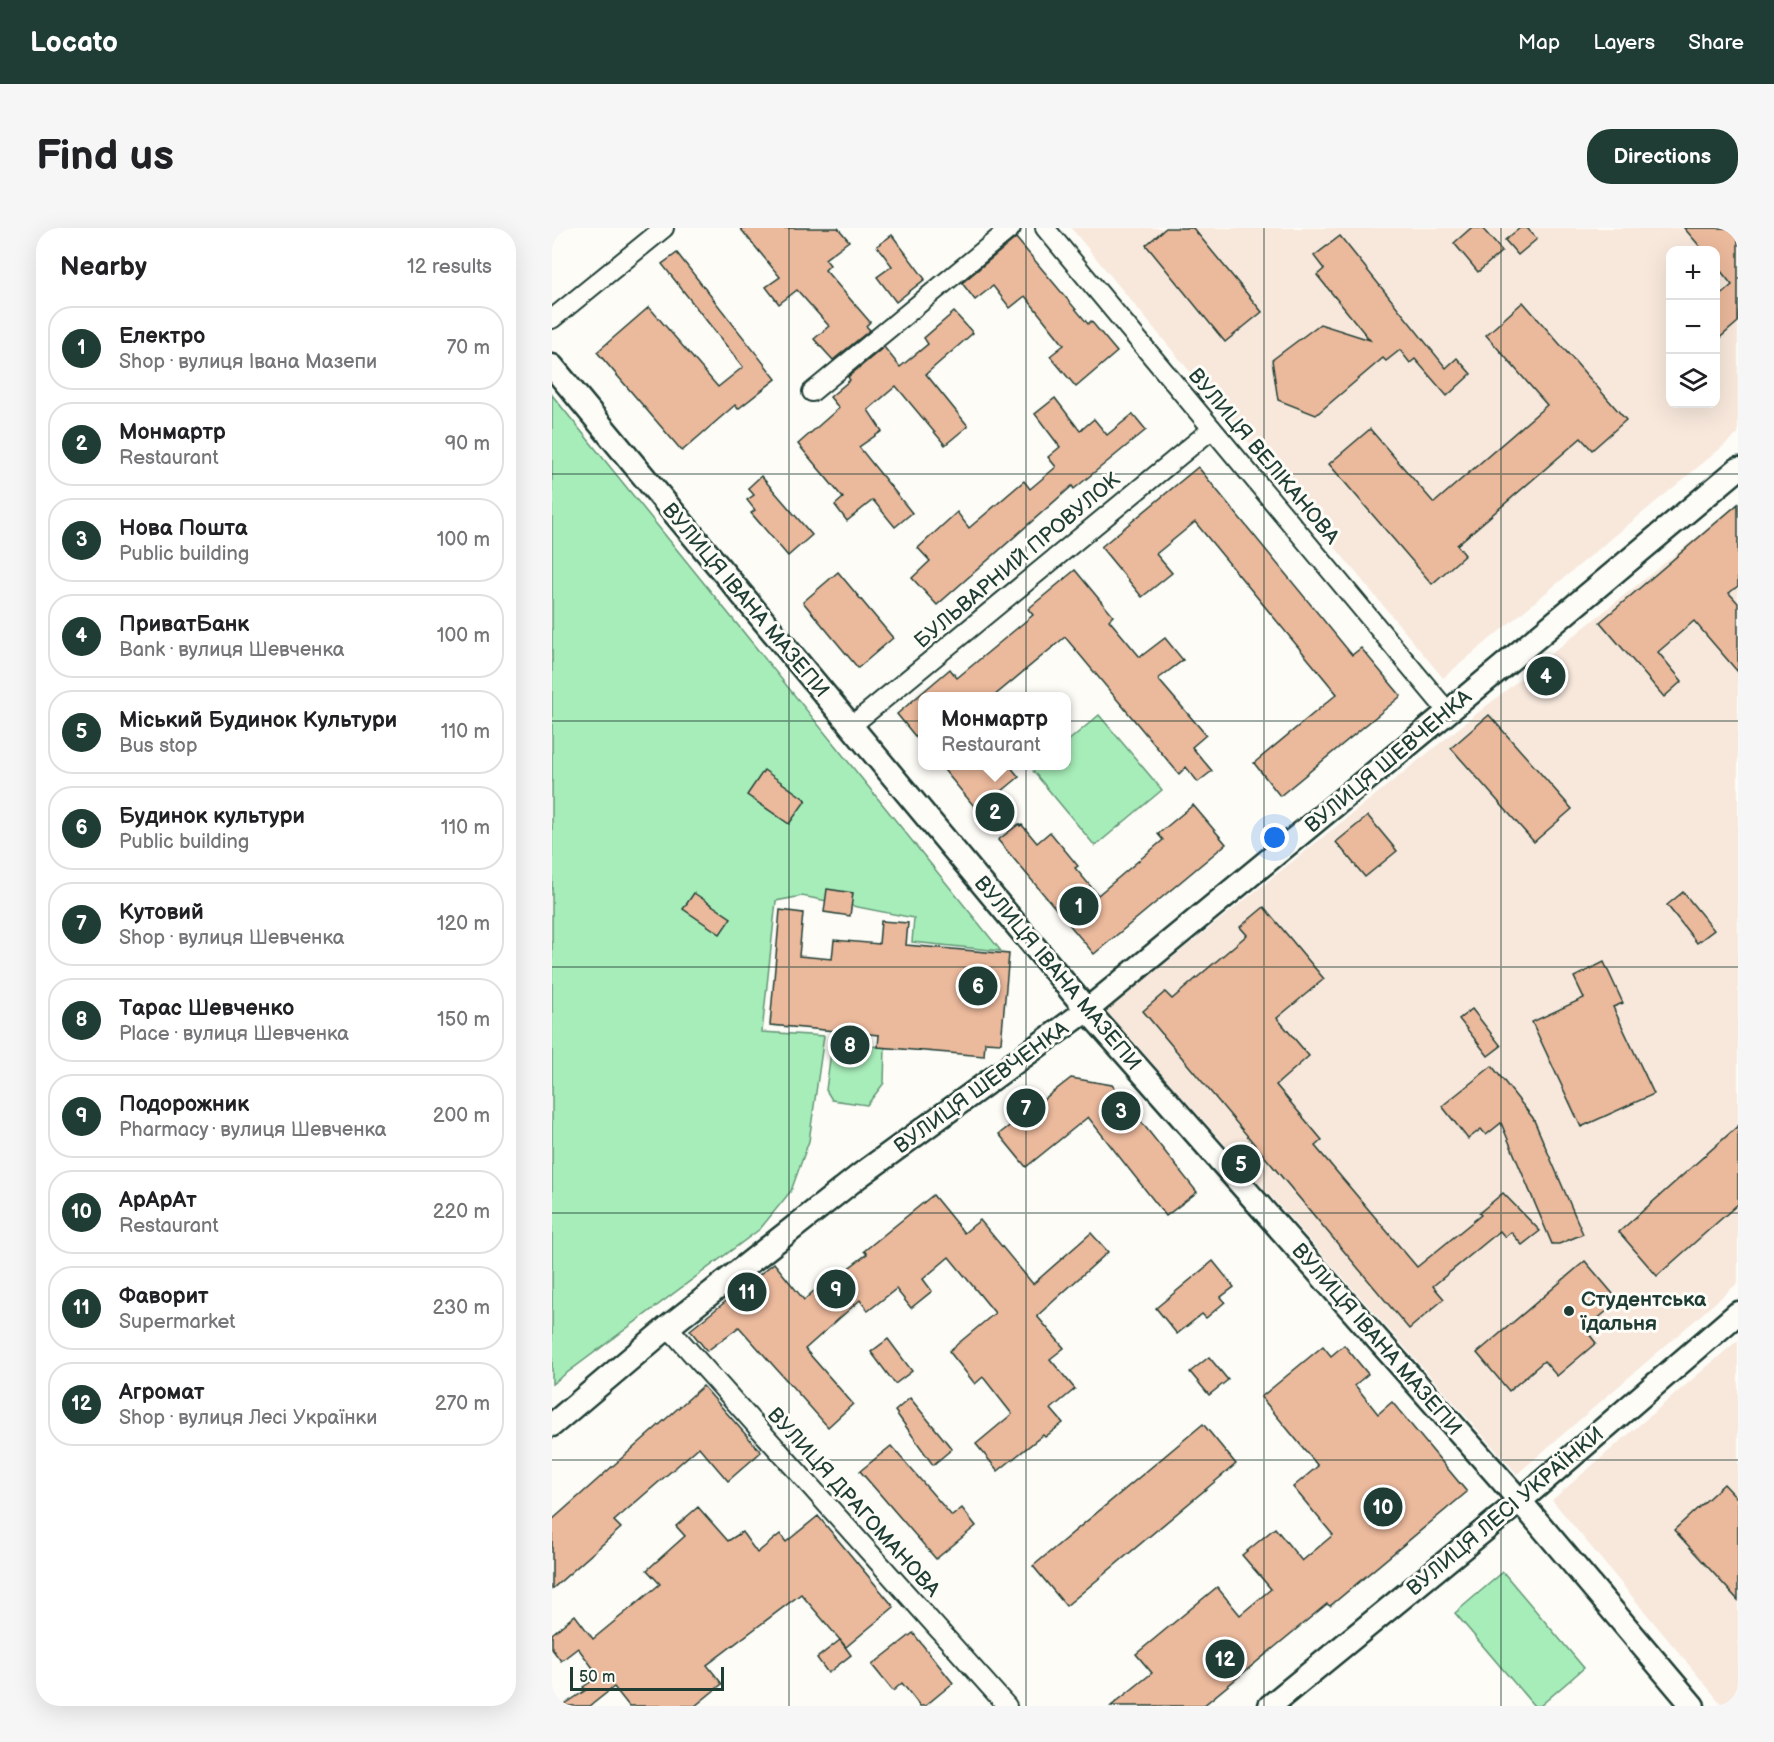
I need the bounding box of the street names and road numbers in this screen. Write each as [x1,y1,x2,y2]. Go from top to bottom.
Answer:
street label: ВУЛИЦЯ ВЕЛІКАНОВА [1183,363,1345,549]
street label: БУЛЬВАРНИЙ ПРОВУЛОК [910,467,1125,654]
street label: ВУЛИЦЯ ІВАНА МАЗЕПИ [657,498,834,703]
street label: ВУЛИЦЯ ШЕВЧЕНКА [1300,684,1477,838]
street label: ВУЛИЦЯ ІВАНА МАЗЕПИ [969,871,1146,1076]
street label: ВУЛИЦЯ ШЕВЧЕНКА [889,1016,1074,1159]
street label: ВУЛИЦЯ ІВАНА МАЗЕПИ [1287,1238,1467,1440]
street label: ВУЛИЦЯ ДРАГОМАНОВА [762,1403,945,1602]
street label: ВУЛИЦЯ ЛЕСІ УКРАЇНКИ [1402,1422,1609,1601]

